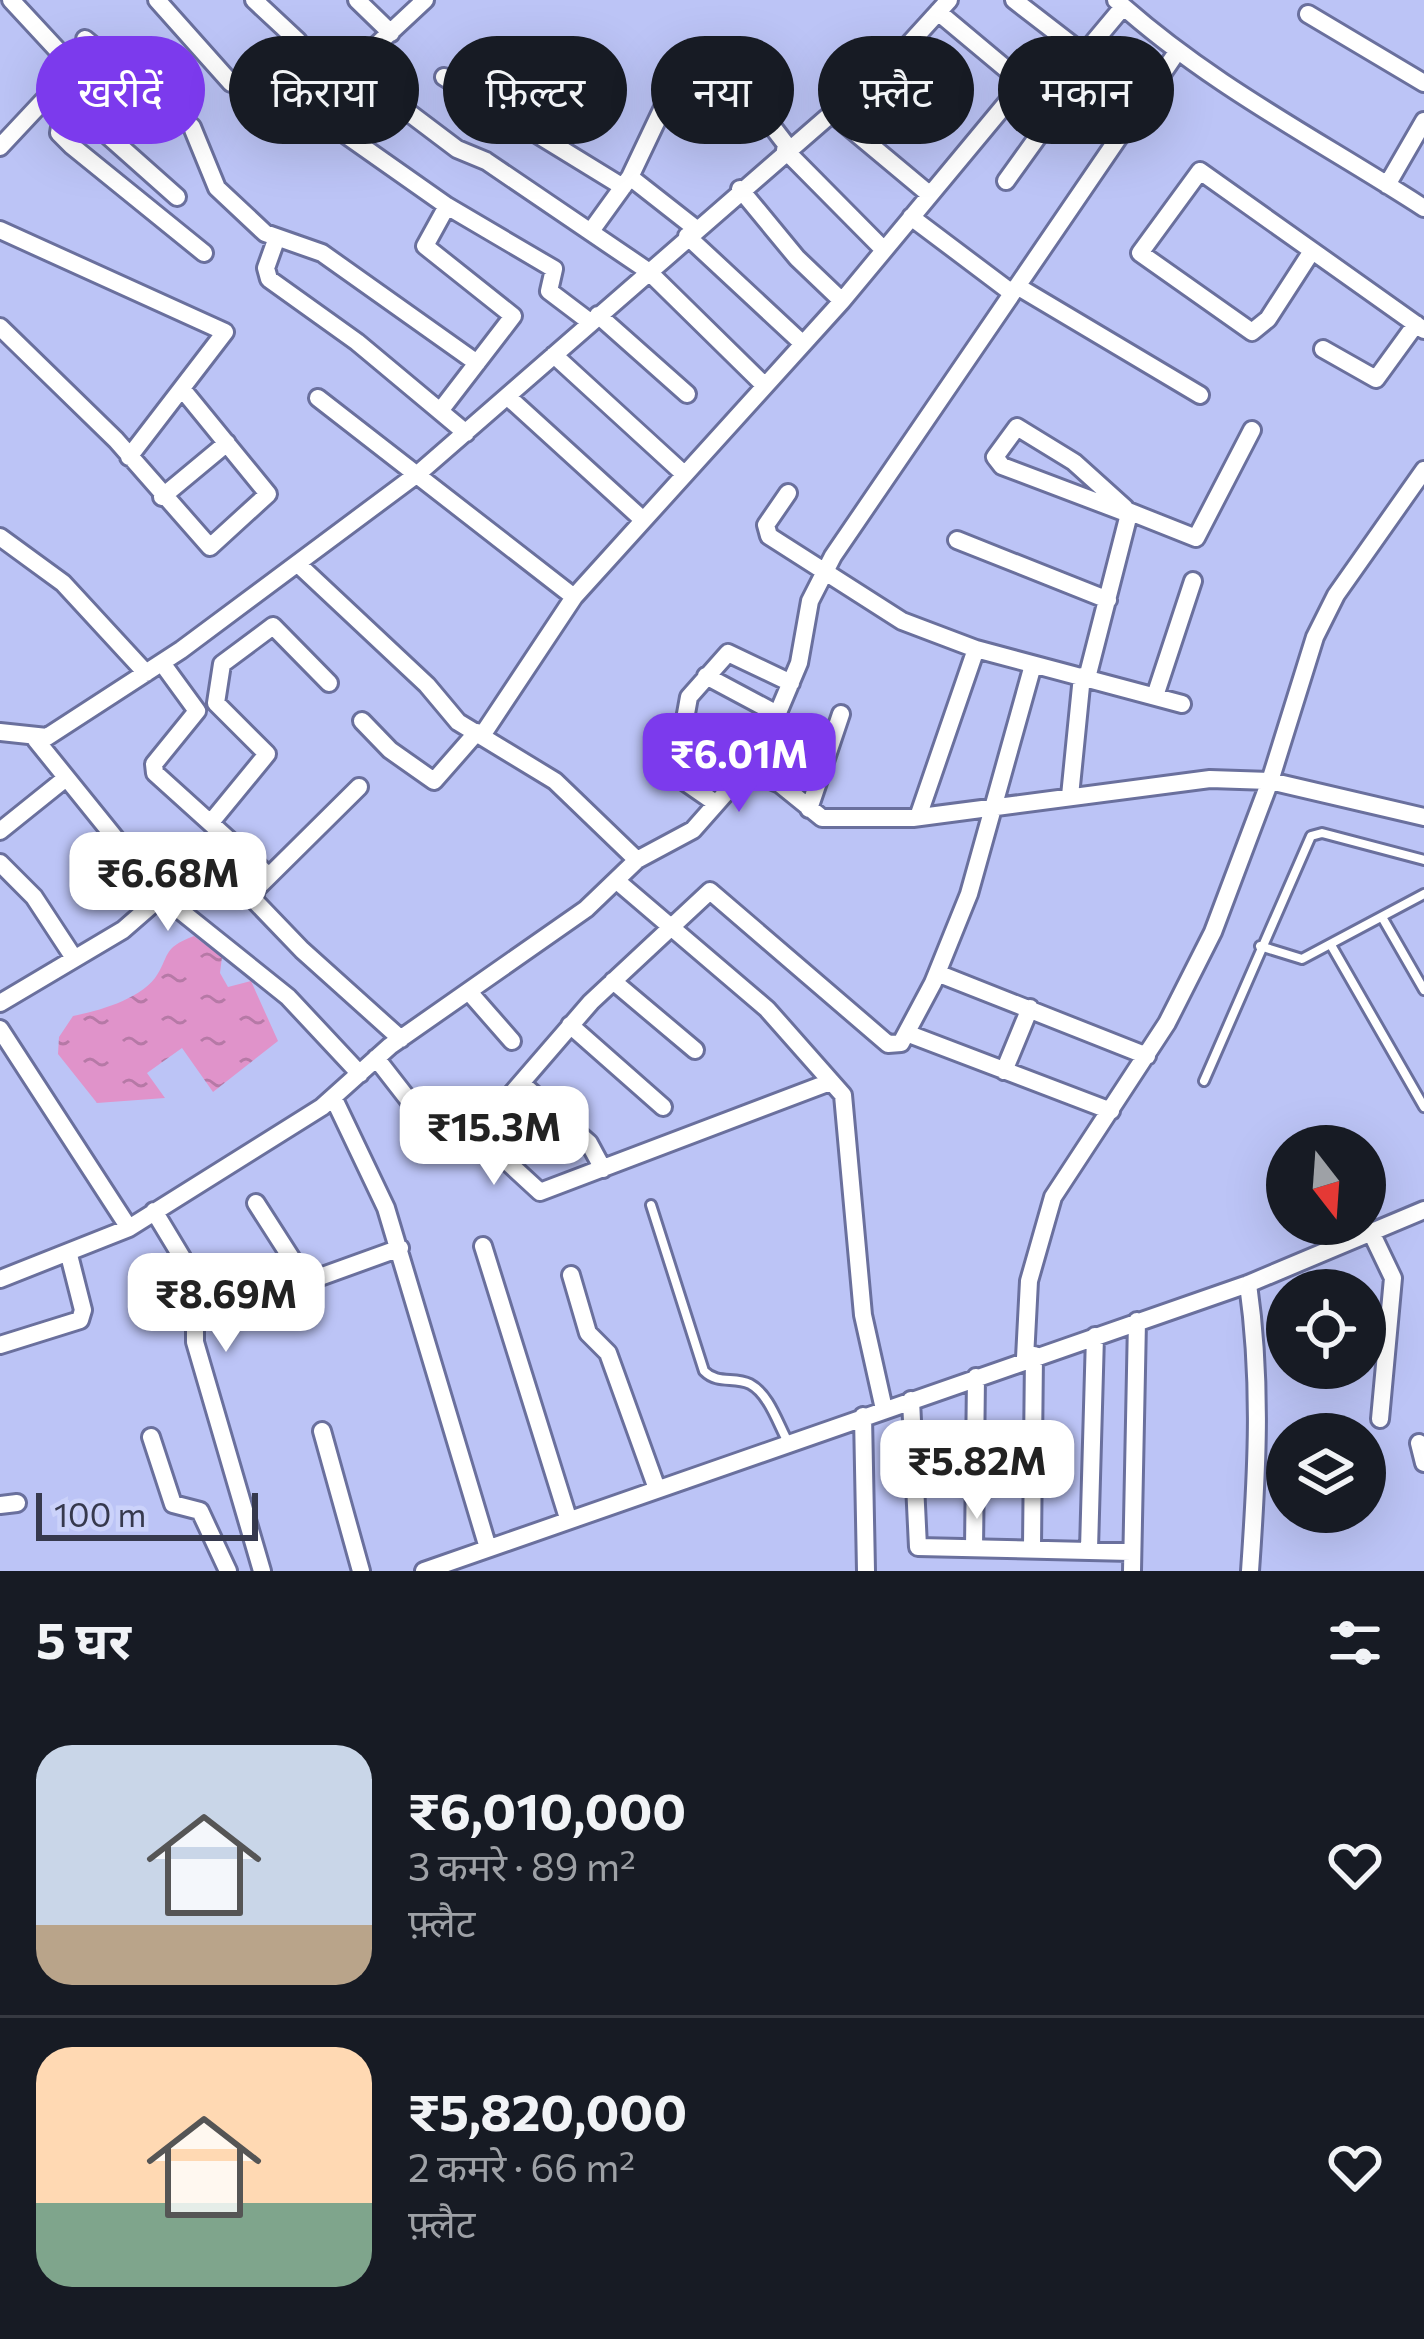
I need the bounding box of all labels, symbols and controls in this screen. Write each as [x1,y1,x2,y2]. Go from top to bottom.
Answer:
chip: खरीदें [36,36,205,144]
chip: किराया [229,36,419,144]
chip: फ़िल्टर [443,36,627,144]
chip: नया [651,36,794,144]
chip: फ़्लैट [818,36,974,144]
chip: मकान [998,36,1174,144]
pin: ₹6.01M [641,713,837,815]
text: ₹6.01M [670,728,808,776]
pin: ₹6.68M [70,832,266,934]
text: ₹6.68M [96,847,240,895]
pin: ₹15.3M [396,1086,592,1188]
text: ₹15.3M [427,1101,561,1149]
north arrow [1266,1125,1386,1245]
map controls [1266,1125,1386,1533]
pin: ₹8.69M [128,1253,324,1355]
text: ₹8.69M [155,1268,297,1316]
button: locate [1266,1269,1386,1389]
button: layers [1266,1413,1386,1533]
pin: ₹5.82M [879,1420,1075,1522]
text: ₹5.82M [907,1435,1047,1483]
scale bar [36,1487,258,1540]
text: 100 m [54,1493,146,1534]
text: 5 घर [36,1607,131,1670]
icon: filters [1322,1610,1388,1676]
text: ₹6,010,000 [408,1778,686,1841]
icon: home [132,1793,276,1937]
icon: heart [1322,1832,1388,1898]
text: 3 कमरे · 89 m² [408,1841,636,1889]
text: फ़्लैट [408,1897,475,1945]
text: ₹5,820,000 [408,2079,687,2142]
icon: home [132,2095,276,2239]
icon: heart [1322,2134,1388,2200]
text: 2 कमरे · 66 m² [408,2142,635,2190]
text: फ़्लैट [408,2198,475,2246]

